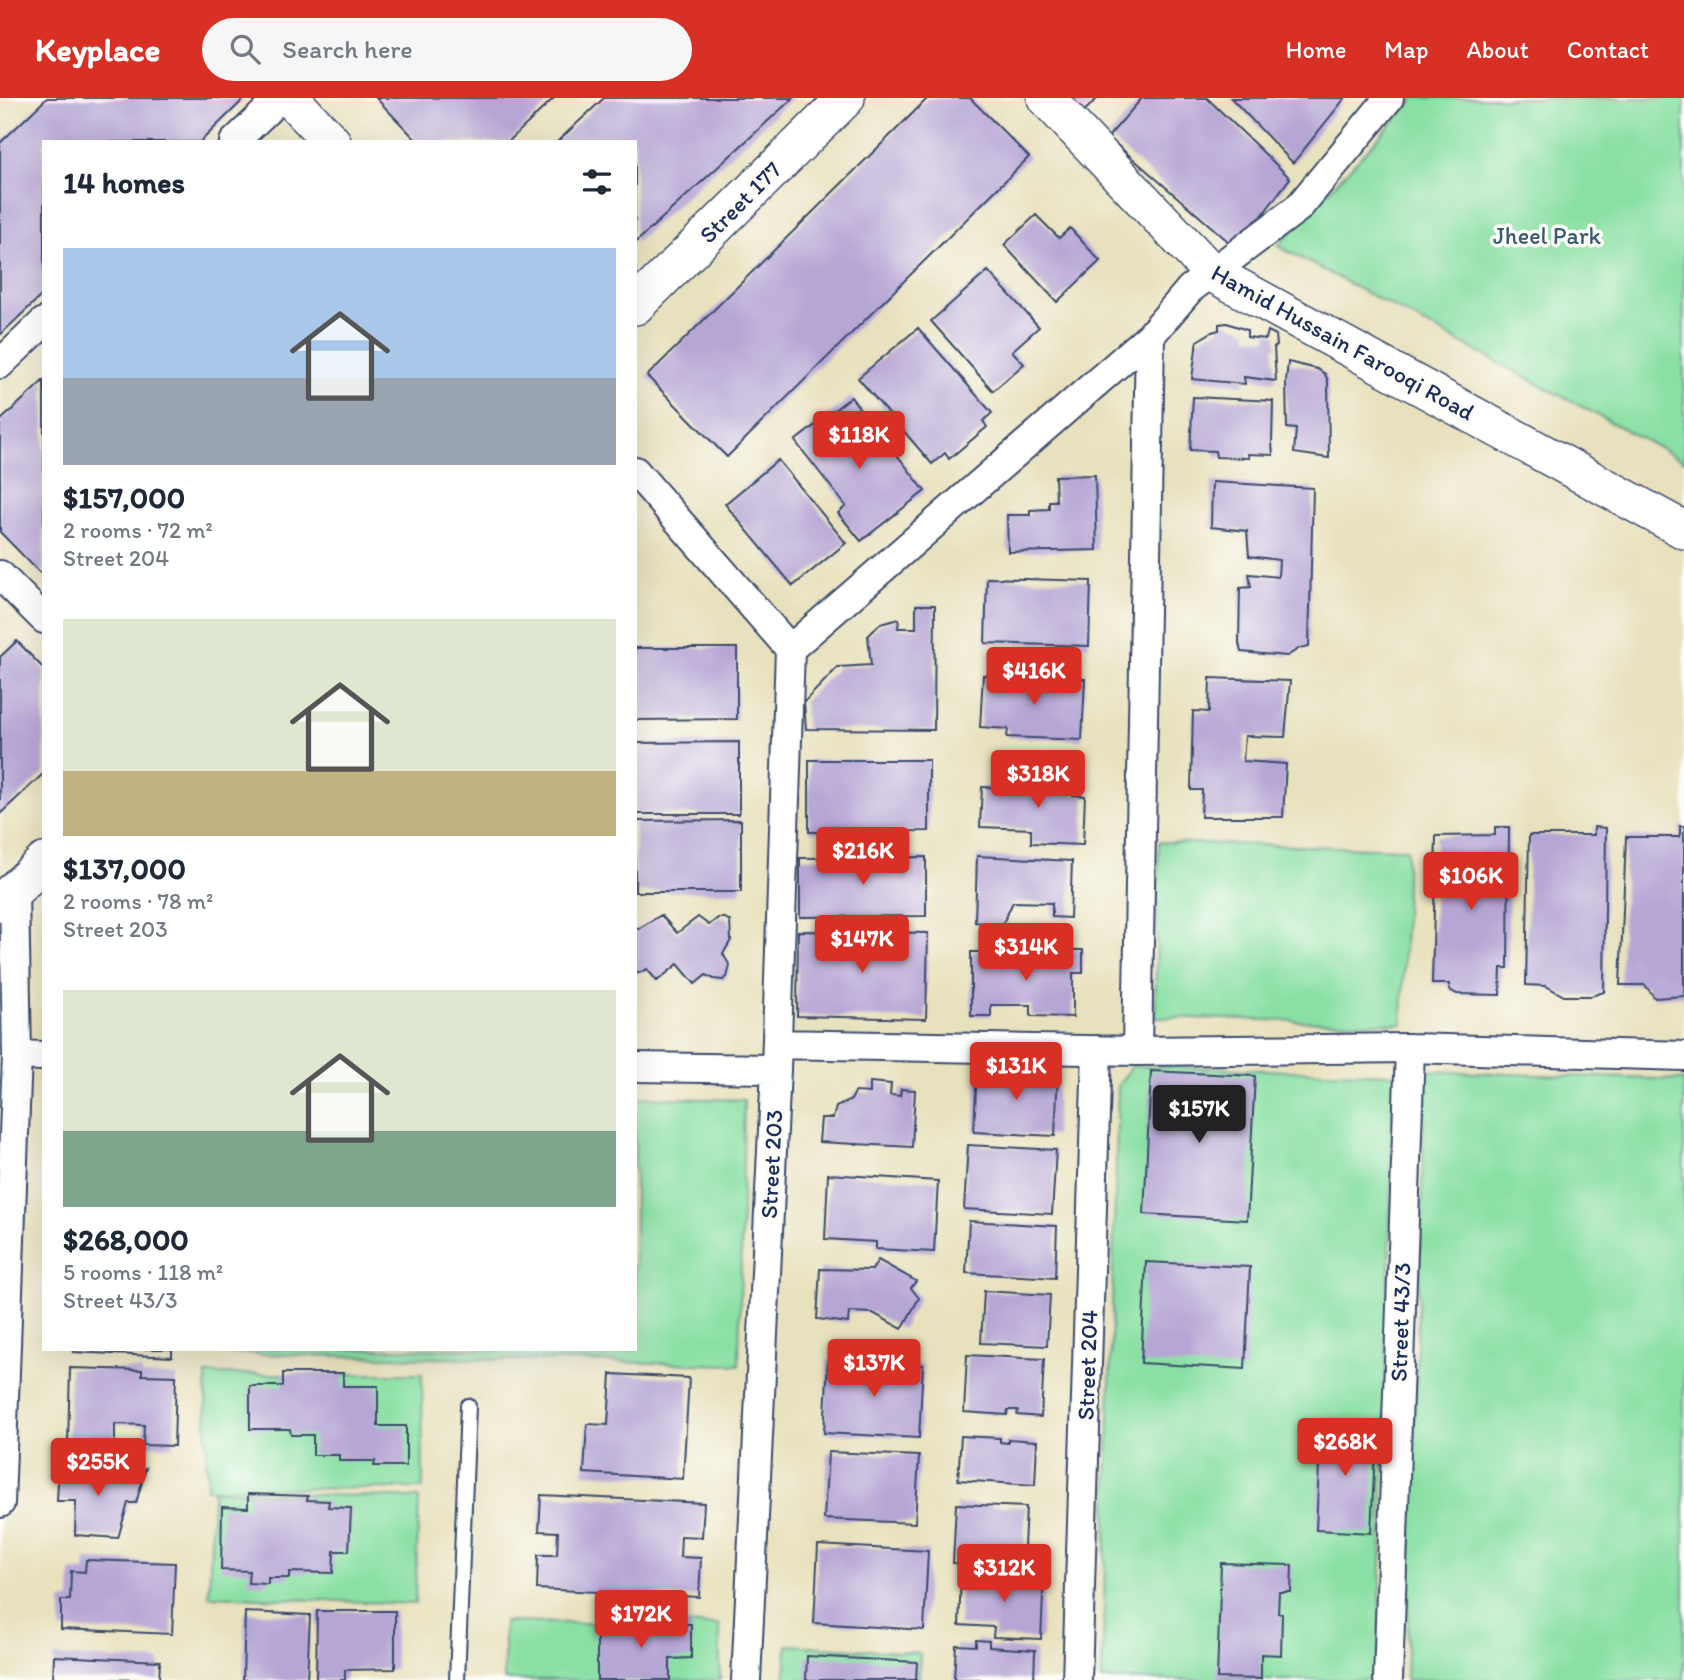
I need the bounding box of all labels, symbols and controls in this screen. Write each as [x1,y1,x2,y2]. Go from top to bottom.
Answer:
search box [202,18,692,81]
text: Keyplace [35,30,160,69]
icon: search [226,30,264,68]
text: Search here [282,33,413,65]
text: Home [1286,35,1346,64]
text: Map [1384,35,1428,64]
text: About [1466,35,1529,64]
text: Contact [1567,35,1649,64]
street label: Street 177 [693,155,787,249]
icon: filters [578,163,616,201]
text: 14 homes [63,164,185,201]
park label: Jheel Park [1493,221,1601,250]
street label: Hamid Hussain Farooqi Road [1207,258,1480,426]
icon: home [277,293,403,419]
pin: $118K [810,412,908,471]
text: $118K [829,420,889,448]
text: $157,000 [63,479,185,516]
text: 2 rooms · 72 m² [63,516,213,544]
text: Street 204 [63,544,169,572]
pin: $416K [985,648,1083,707]
text: $416K [1002,656,1066,684]
icon: home [277,664,403,790]
pin: $318K [989,750,1087,810]
text: $318K [1007,759,1069,787]
pin: $216K [814,828,912,887]
text: $216K [832,836,894,864]
text: $137,000 [63,850,186,887]
pin: $106K [1422,852,1520,912]
text: $106K [1439,861,1503,889]
text: 2 rooms · 78 m² [63,887,213,915]
text: Street 203 [63,915,168,943]
pin: $147K [813,916,911,975]
text: $147K [831,924,893,952]
pin: $314K [977,924,1075,983]
text: $314K [994,932,1058,960]
icon: home [277,1035,403,1161]
pin: $131K [967,1042,1065,1102]
text: $131K [986,1051,1046,1079]
pin: $157K [1150,1086,1248,1145]
text: $157K [1169,1094,1229,1122]
street label: Street 203 [754,1109,788,1219]
text: $268,000 [63,1221,189,1258]
text: 5 rooms · 118 m² [63,1258,223,1286]
street label: Street 43/3 [1383,1262,1417,1382]
text: Street 43/3 [63,1286,178,1314]
street label: Street 204 [1071,1309,1103,1421]
pin: $137K [825,1340,923,1399]
text: $137K [844,1348,904,1376]
pin: $268K [1296,1418,1394,1478]
text: $268K [1313,1427,1377,1455]
pin: $255K [49,1438,147,1498]
text: $255K [67,1447,129,1475]
pin: $312K [955,1544,1053,1604]
text: $312K [973,1553,1035,1581]
pin: $172K [592,1590,690,1650]
text: $172K [611,1599,671,1627]

